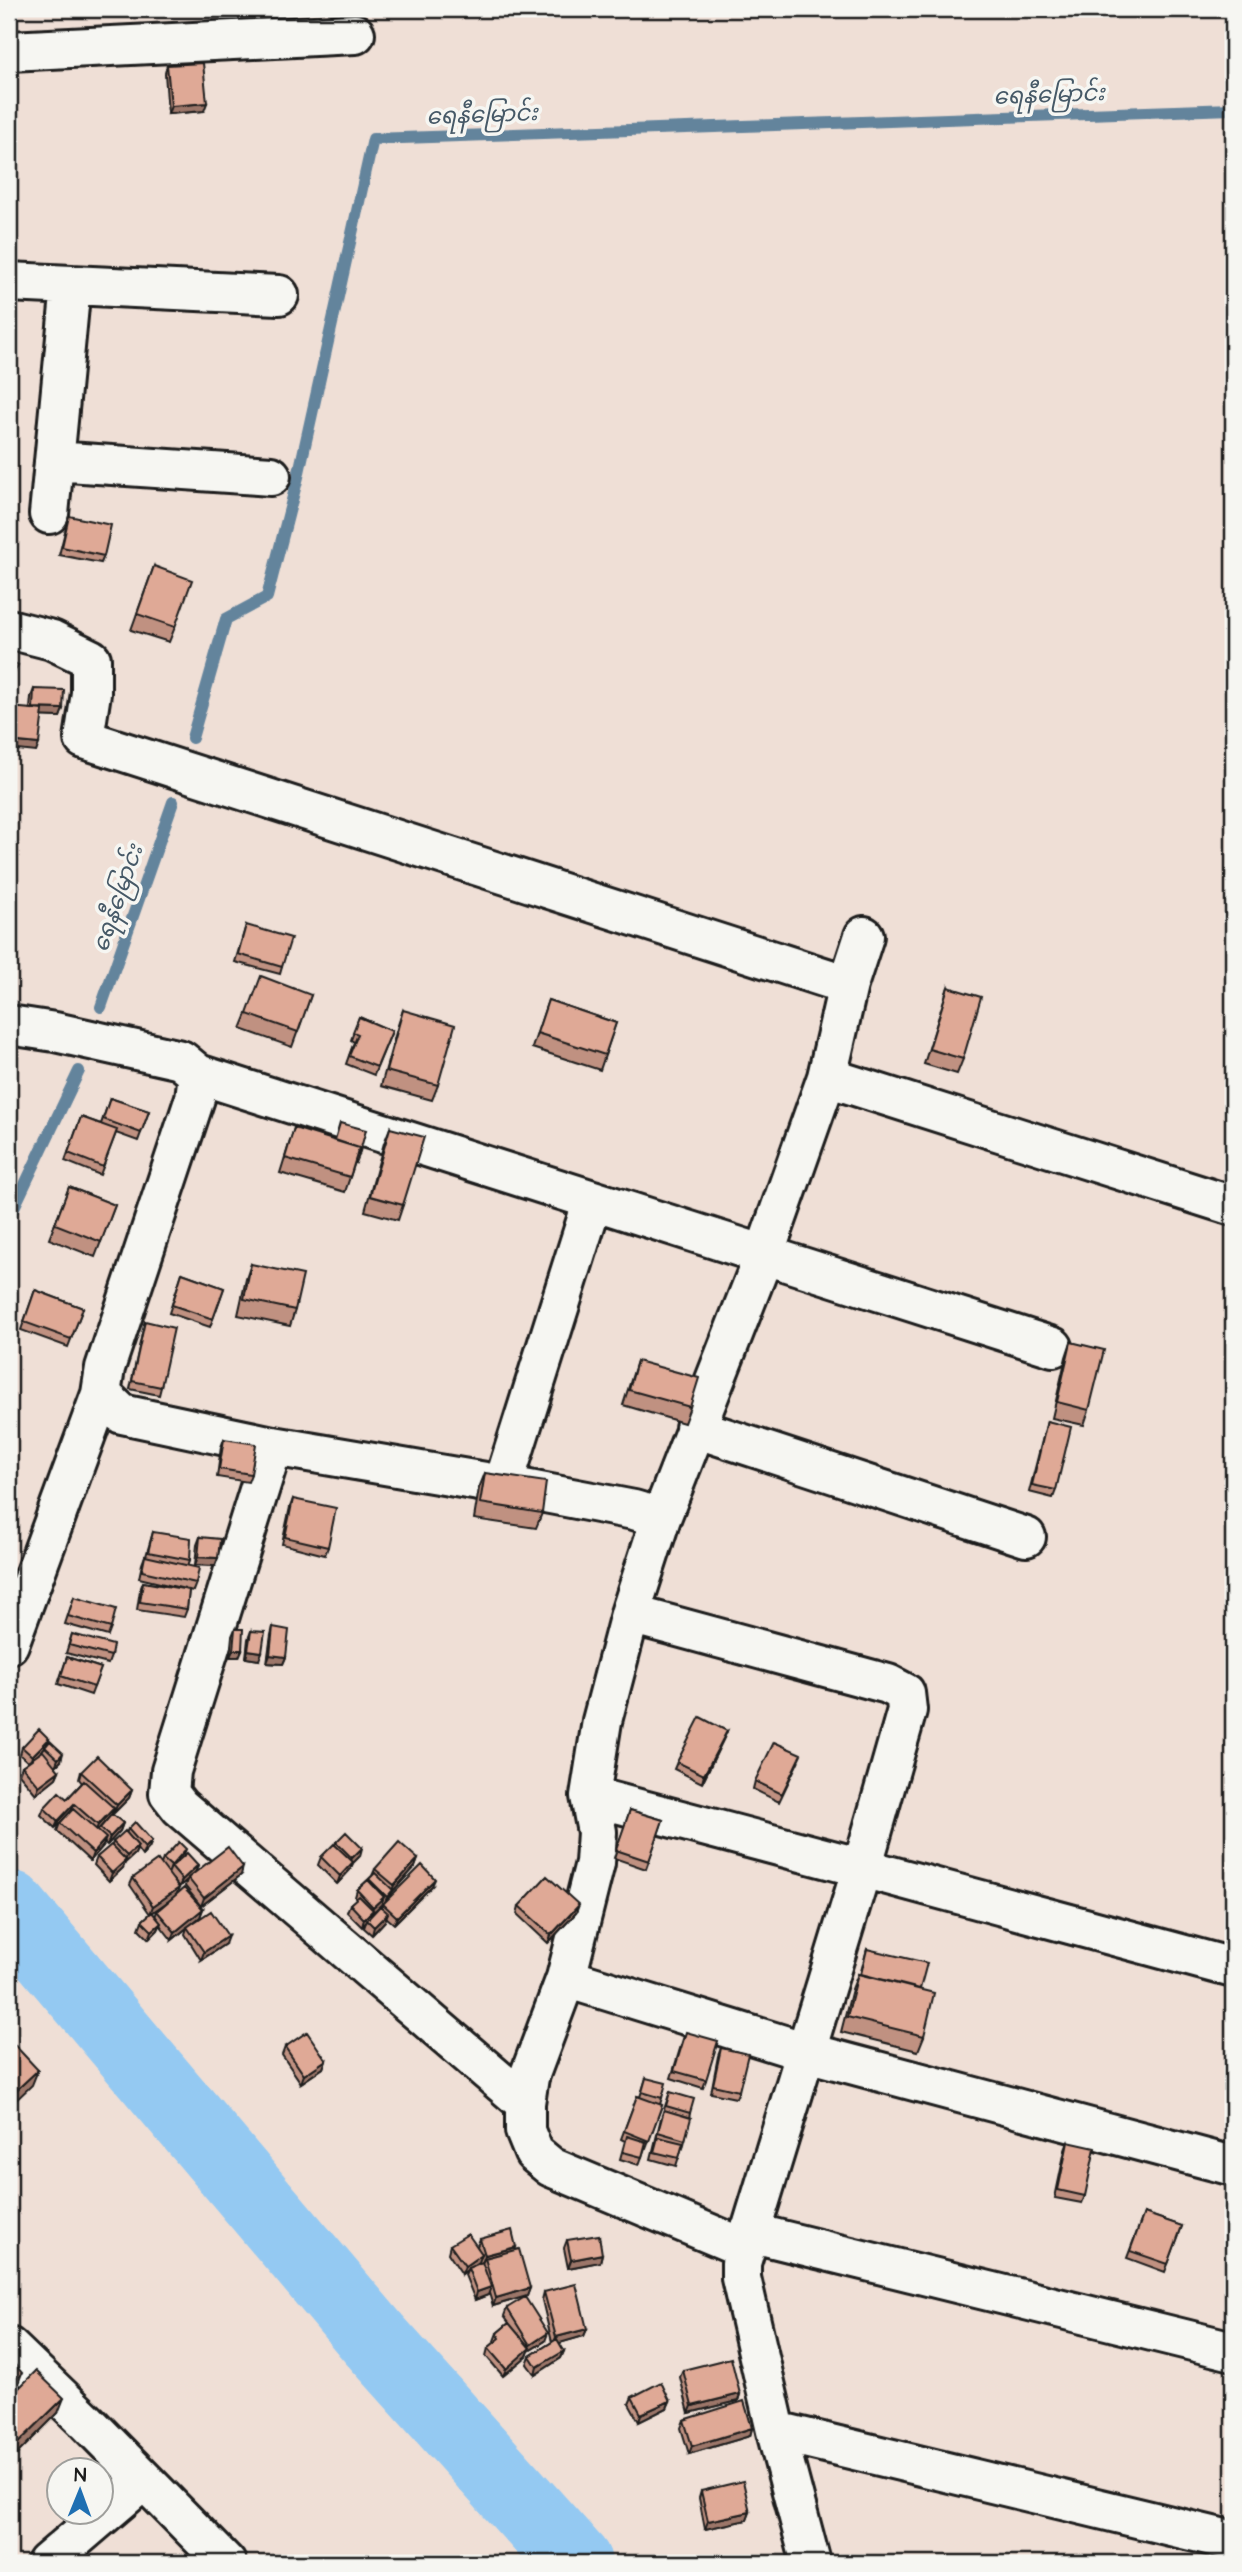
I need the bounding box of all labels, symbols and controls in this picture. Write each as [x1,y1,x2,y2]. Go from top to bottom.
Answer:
water label: ရေနီမြောင်း [993,76,1107,115]
water label: ရေနီမြောင်း [426,96,540,135]
water label: ရေနီမြောင်း [84,838,154,957]
north arrow [46,2456,116,2526]
text: N [74,2462,87,2489]

